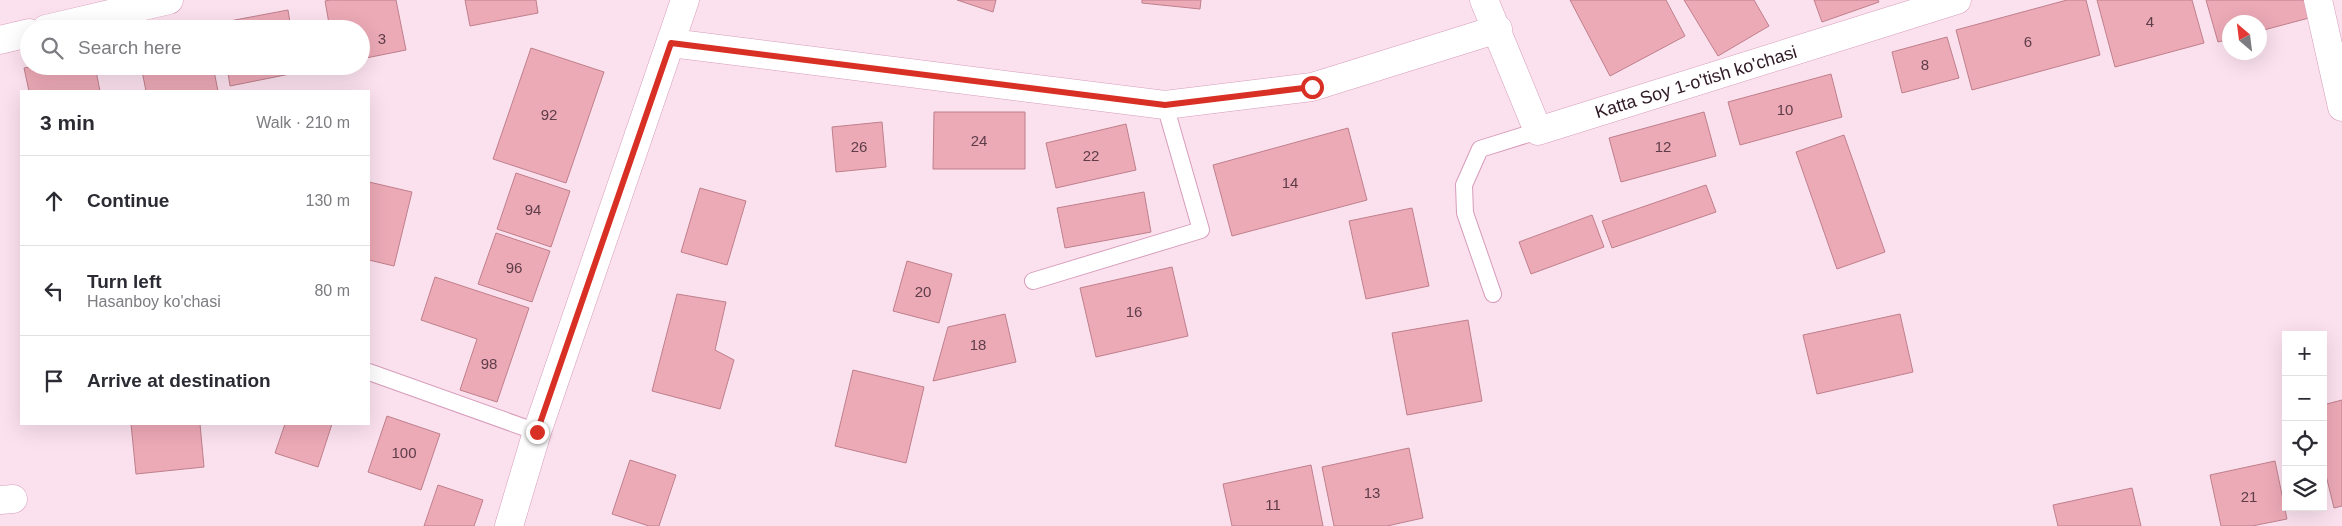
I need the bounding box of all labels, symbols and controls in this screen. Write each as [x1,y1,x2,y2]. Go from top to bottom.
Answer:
house number: 4 [2146,13,2154,30]
north arrow [2222,15,2267,60]
search box [20,20,370,75]
house number: 3 [378,30,386,47]
house number: 6 [2024,33,2032,50]
icon: search [38,34,66,62]
text: Search here [78,37,182,58]
street label: Katta Soy 1-o'tish ko'chasi [1593,42,1799,122]
house number: 8 [1921,56,1929,73]
route start [1301,76,1324,99]
house number: 10 [1777,101,1793,118]
house number: 92 [541,106,557,123]
text: 3 min [40,111,95,134]
text: Walk · 210 m [256,114,350,131]
house number: 24 [971,132,987,149]
house number: 26 [851,138,867,155]
house number: 12 [1655,138,1671,155]
house number: 22 [1083,147,1099,164]
house number: 14 [1282,174,1298,191]
icon: ahead [40,187,68,215]
text: Continue [87,190,169,211]
text: 130 m [306,192,350,209]
house number: 94 [525,201,541,218]
house number: 96 [506,259,522,276]
text: Turn left [87,271,162,292]
icon: left [40,277,68,305]
text: 80 m [314,282,350,299]
house number: 20 [915,283,931,300]
text: Hasanboy ko'chasi [87,293,221,310]
house number: 16 [1126,303,1142,320]
map controls [2282,331,2327,511]
button: + [2282,331,2327,376]
house number: 18 [970,336,986,353]
house number: 98 [481,355,497,372]
icon: arrive [40,367,68,395]
text: Arrive at destination [87,370,271,391]
button: − [2282,376,2327,421]
route end [526,421,549,444]
button: locate [2282,421,2327,466]
house number: 100 [391,444,417,461]
button: layers [2282,466,2327,511]
house number: 13 [1364,484,1380,501]
house number: 21 [2241,488,2257,505]
house number: 11 [1265,496,1281,513]

